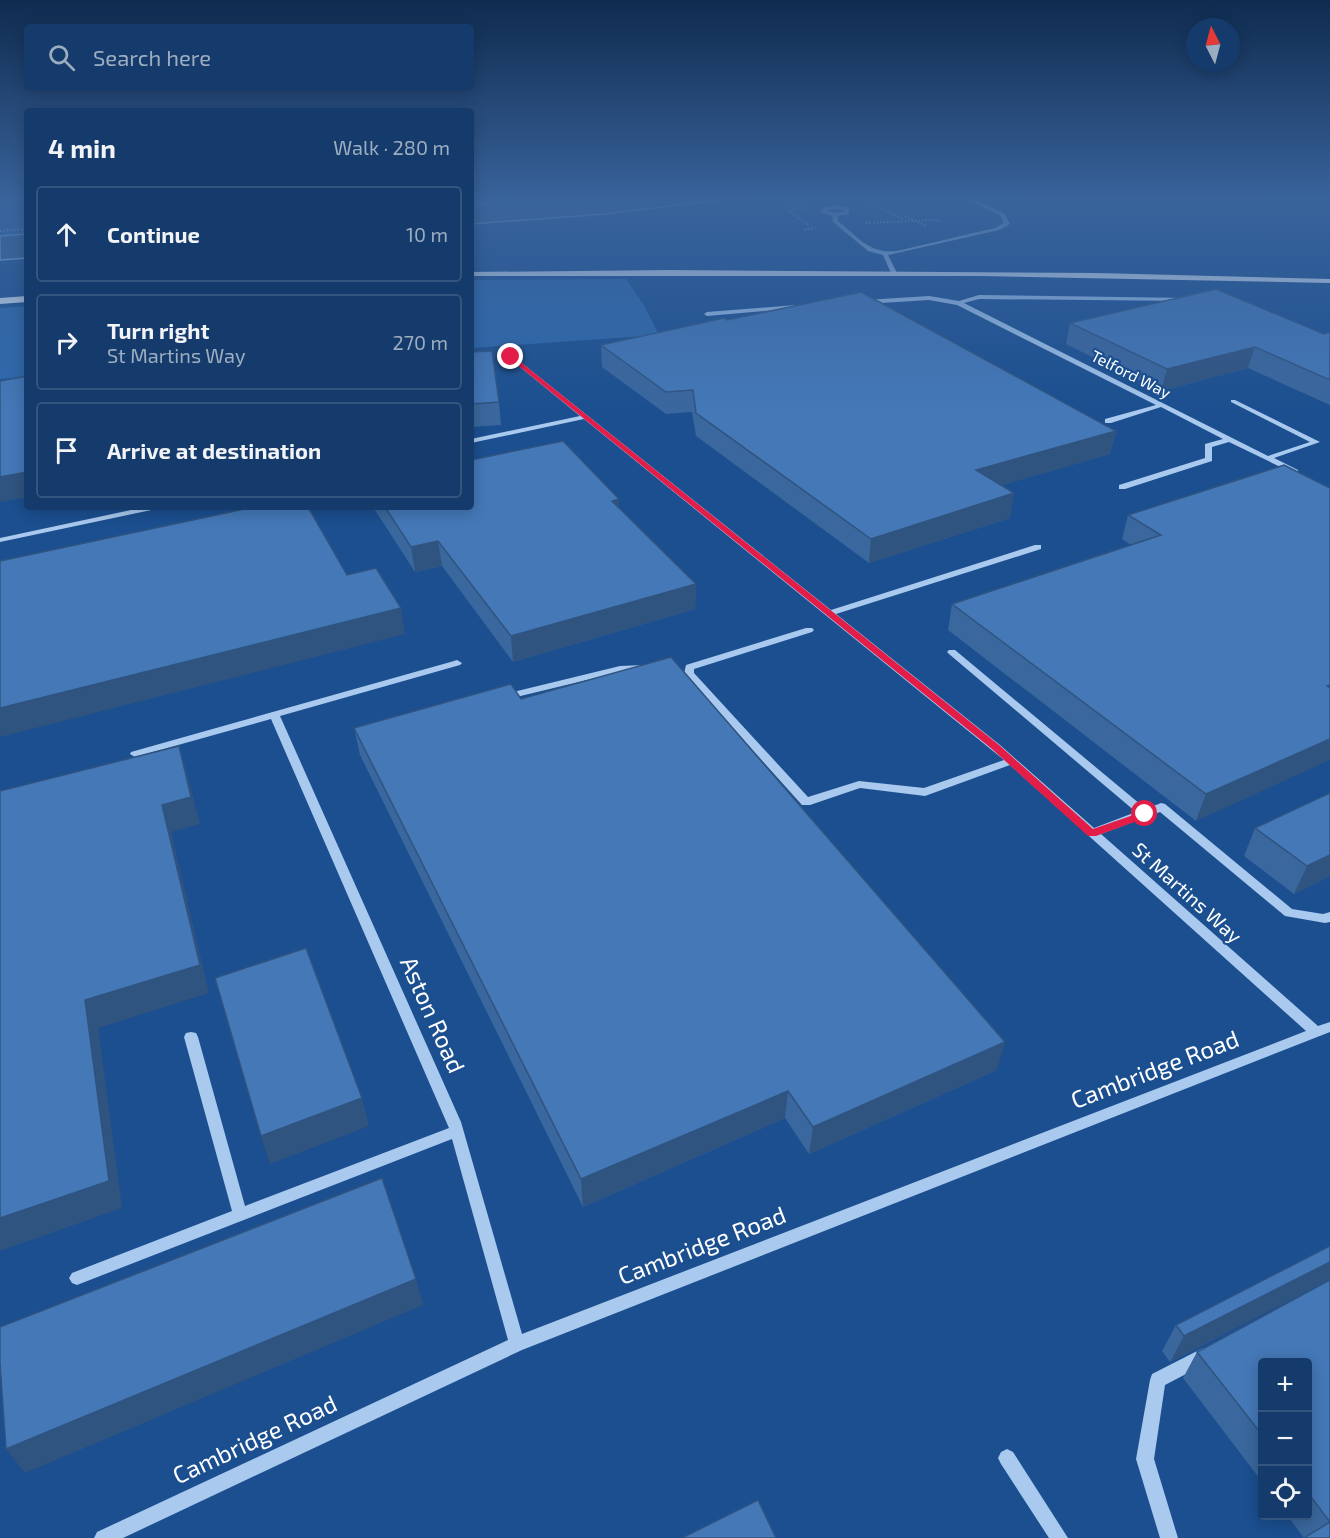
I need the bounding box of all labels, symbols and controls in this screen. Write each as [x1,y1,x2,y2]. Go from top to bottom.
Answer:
north arrow [1186,18,1240,72]
search box [24,24,474,90]
icon: search [45,41,78,74]
text: Search here [93,44,211,70]
text: 4 min [48,132,116,163]
text: Walk · 280 m [333,135,450,159]
icon: ahead [50,218,83,251]
text: Continue [107,221,200,247]
text: 10 m [406,222,448,246]
text: Turn right [107,317,209,343]
icon: right [50,326,83,359]
text: 270 m [392,330,448,354]
text: St Martins Way [107,343,246,367]
route end [497,343,523,369]
street label: Telford Way [1088,345,1175,402]
icon: arrive [50,434,83,467]
text: Arrive at destination [107,437,321,463]
route start [1131,800,1157,826]
street label: St Martins Way [1128,837,1247,948]
street label: Aston Road [395,952,472,1077]
street label: Cambridge Road [1066,1023,1243,1114]
street label: Cambridge Road [613,1199,790,1290]
map controls [1258,1358,1312,1520]
button: + [1258,1358,1312,1412]
street label: Cambridge Road [168,1388,341,1489]
button: − [1258,1412,1312,1466]
button: locate [1258,1466,1312,1520]

